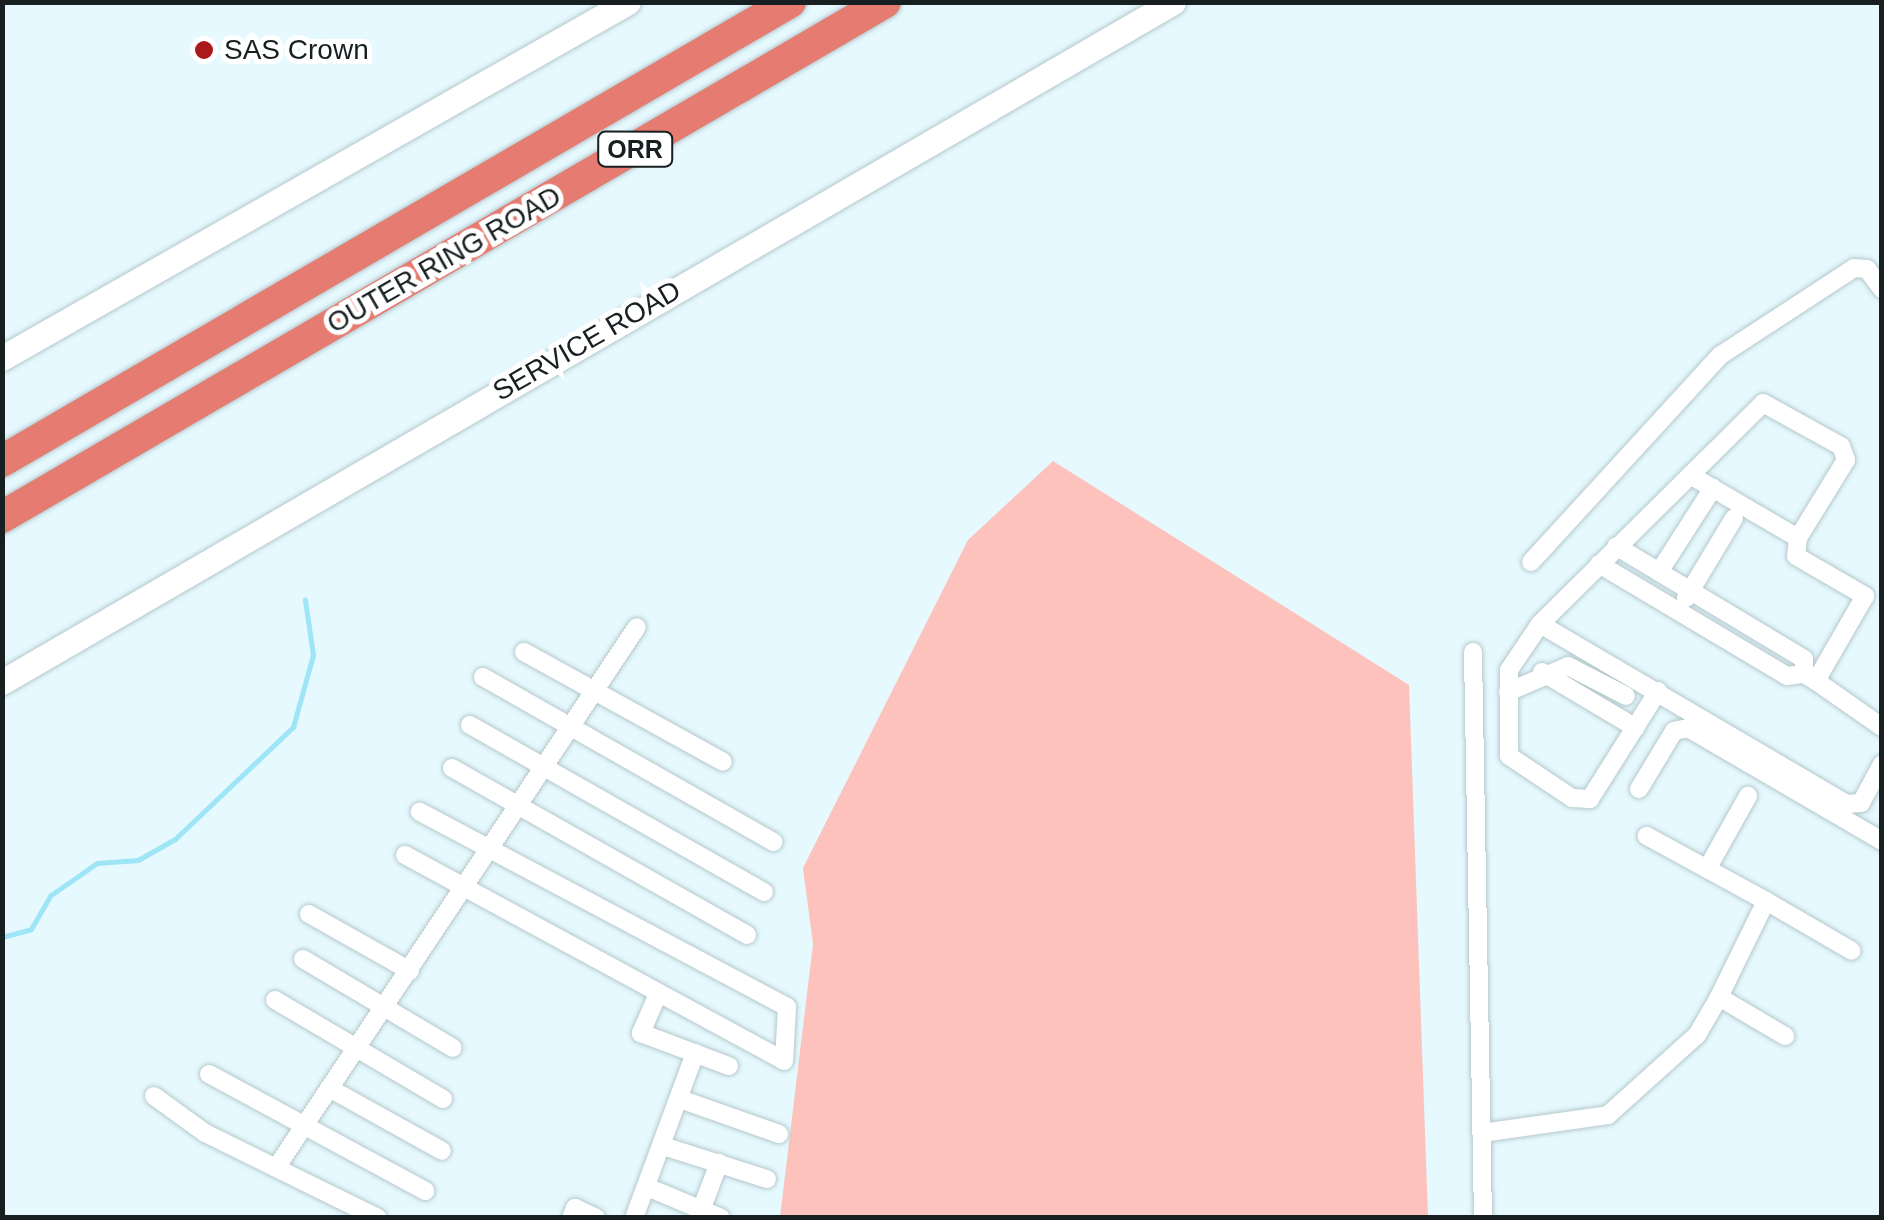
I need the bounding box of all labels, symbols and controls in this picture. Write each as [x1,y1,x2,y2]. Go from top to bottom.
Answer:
place label: SAS Crown [224,33,369,67]
marker: SAS Crown [193,39,215,61]
road number: ORR [595,129,675,169]
street label: OUTER RING ROAD [321,179,567,341]
street label: SERVICE ROAD [487,274,687,408]

